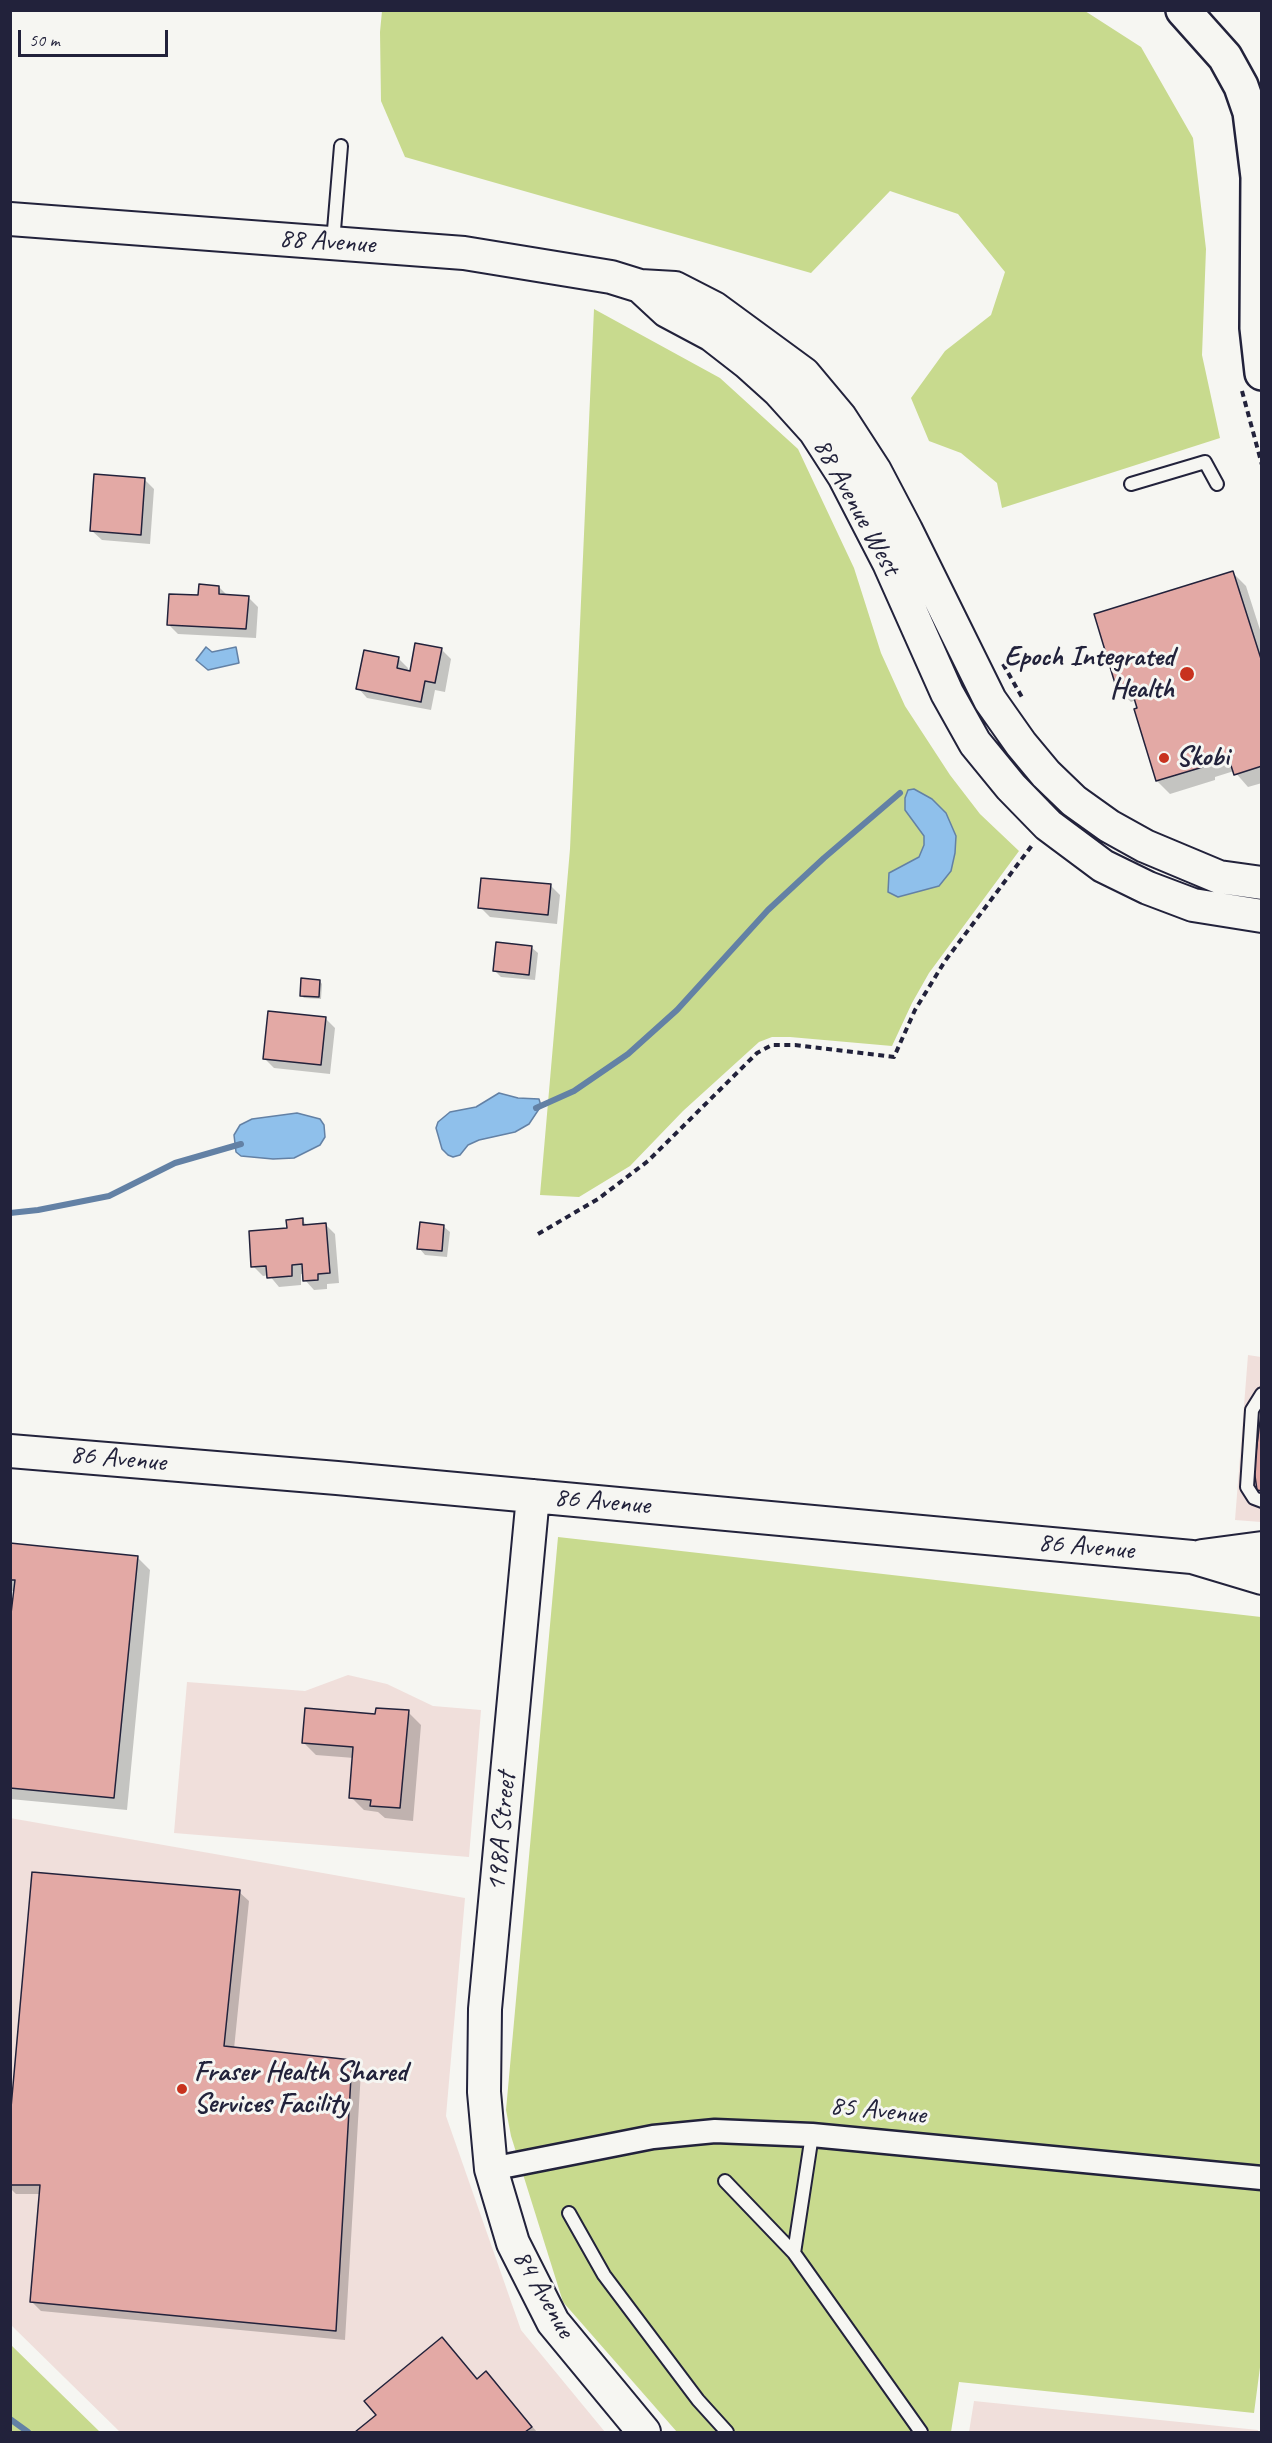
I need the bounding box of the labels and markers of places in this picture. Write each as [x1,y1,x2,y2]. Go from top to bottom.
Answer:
place label: Epoch Integrated Health [1004,641,1174,707]
marker: Epoch Integrated Health [1178,665,1196,683]
place label: Skobi [1176,741,1229,775]
marker: Skobi [1157,751,1171,765]
place label: Fraser Health Shared Services Facility [194,2056,407,2122]
marker: Fraser Health Shared Services Facility [175,2082,189,2096]

